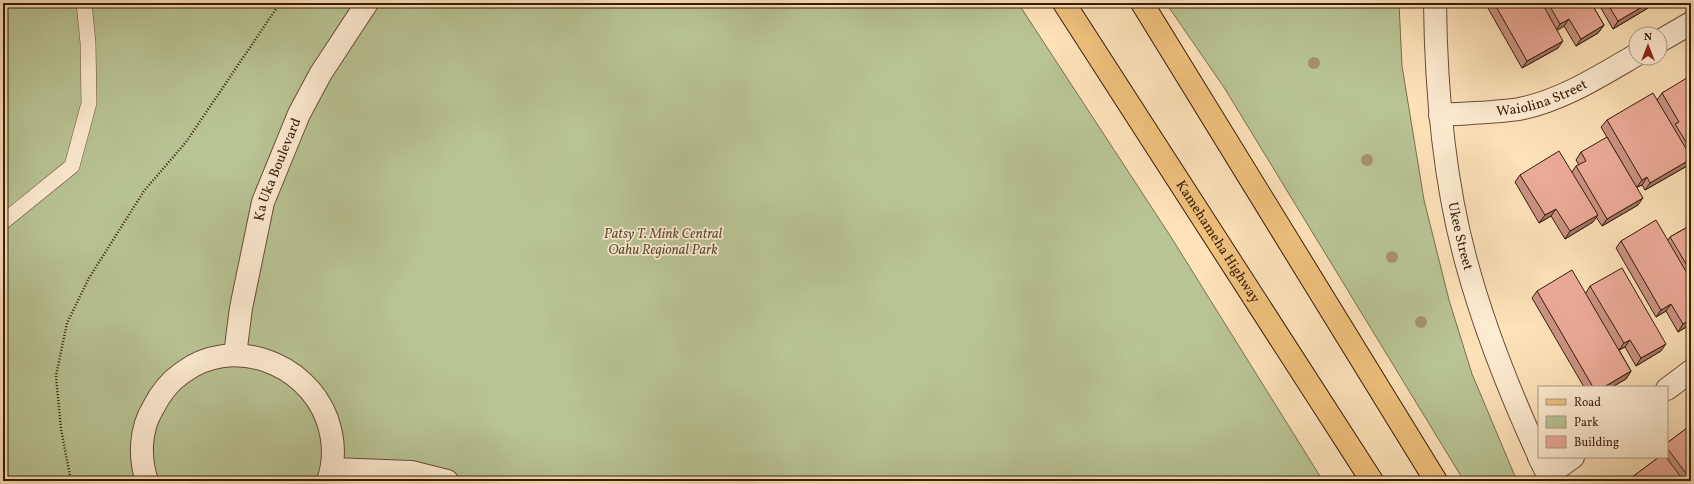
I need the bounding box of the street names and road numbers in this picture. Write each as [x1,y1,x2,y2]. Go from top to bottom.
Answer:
street label: Waiolina Street [1496,75,1591,121]
street label: Ka Uka Boulevard [250,115,306,223]
street label: Kamehameha Highway [1171,177,1265,307]
street label: Ukee Street [1443,200,1478,273]

